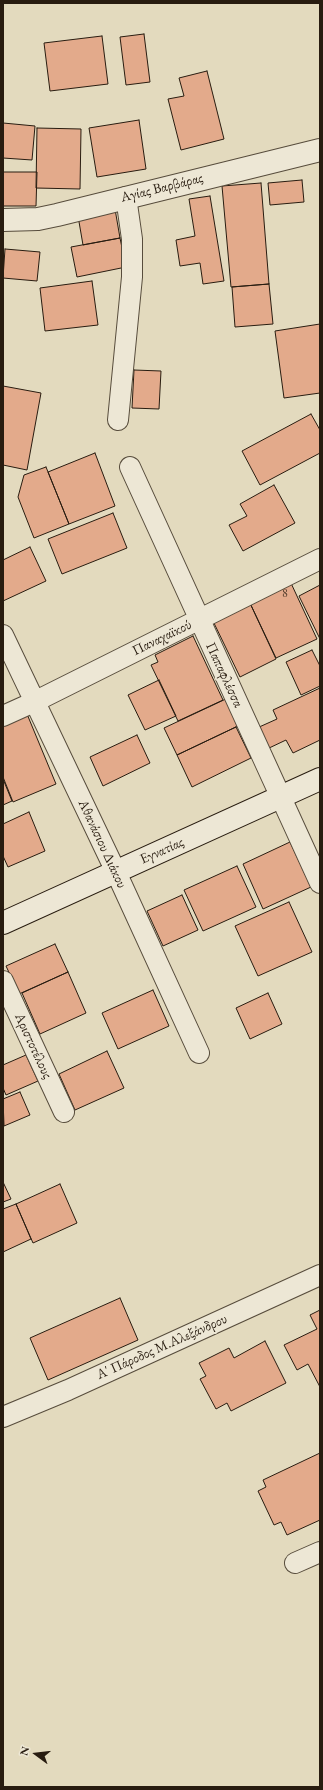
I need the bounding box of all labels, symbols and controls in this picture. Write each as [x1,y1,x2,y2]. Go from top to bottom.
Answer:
street label: Αγίας Βαρβάρας [119,170,205,206]
house number: 8 [282,587,288,601]
street label: Παναχαϊκού [130,616,194,660]
street label: Παπαφλέσσα [202,640,246,710]
street label: Αθανάσιου Διάκου [74,797,130,891]
street label: Εγνατίας [138,834,186,868]
street label: Αριστοτέλους [10,1011,56,1081]
street label: Α' Πάροδος Μ.Αλεξάνδρου [94,1311,230,1383]
north arrow [16,1734,56,1774]
text: N [16,1745,32,1757]

